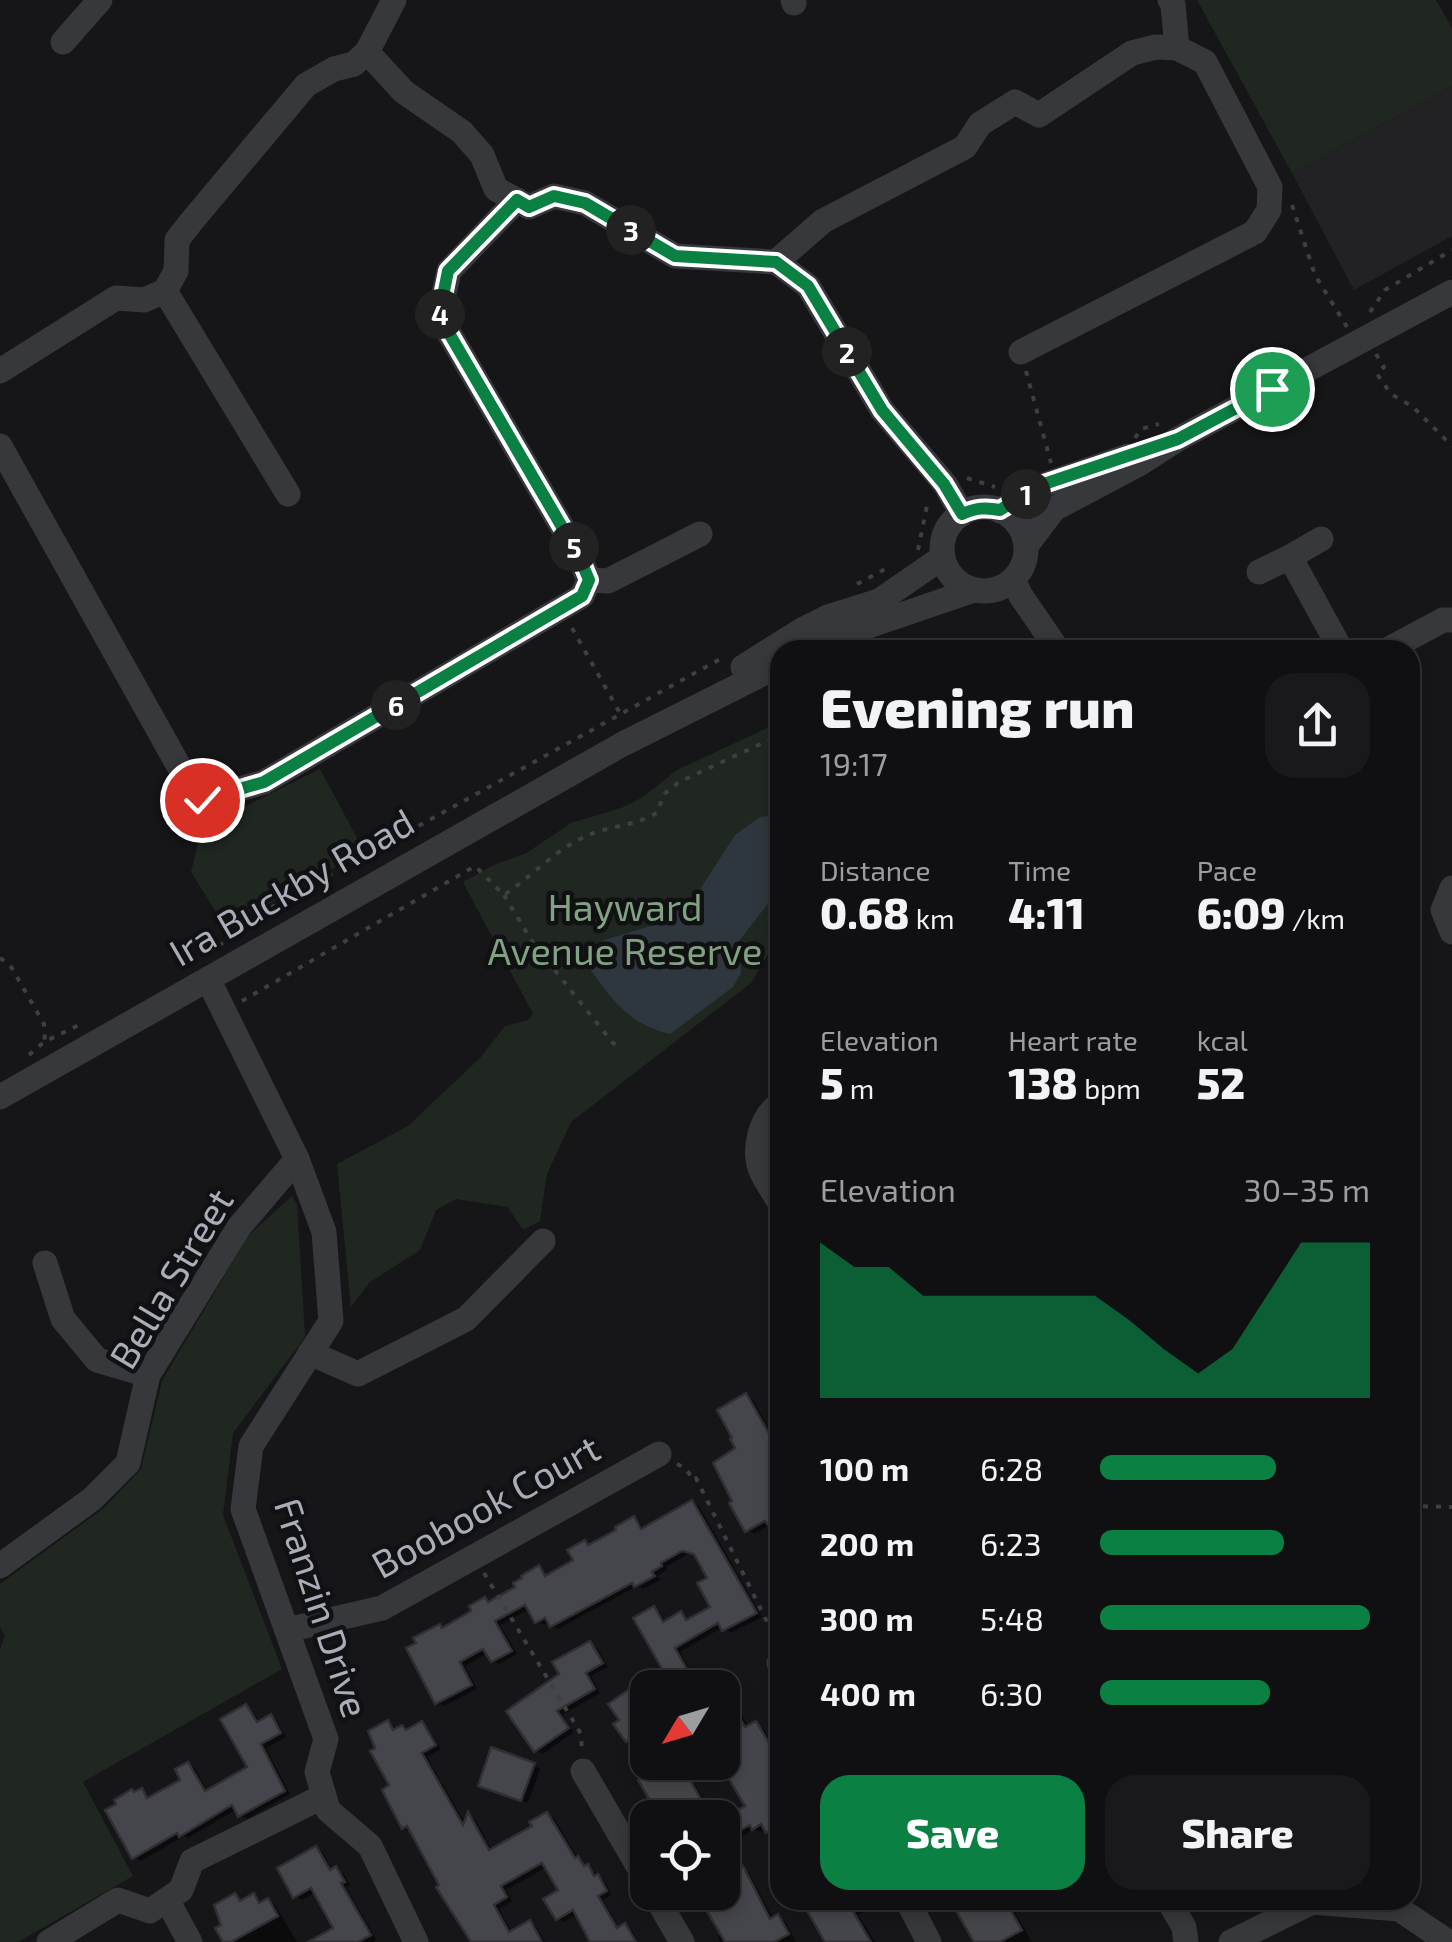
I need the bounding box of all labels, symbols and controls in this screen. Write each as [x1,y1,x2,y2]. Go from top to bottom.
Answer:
pin: 3 [606,205,656,255]
text: 3 [623,213,639,247]
pin: 4 [415,289,465,339]
text: 4 [431,297,449,331]
pin: 2 [822,327,872,377]
text: 2 [839,335,855,369]
pin [1230,347,1315,432]
icon: arrive [1245,362,1300,417]
pin: 1 [1001,469,1051,519]
text: 1 [1020,477,1032,511]
pin: 5 [549,522,599,572]
text: 5 [566,530,582,564]
text: Evening run [820,673,1135,739]
button: share [1265,673,1370,778]
pin: 6 [371,680,421,730]
text: 6 [388,688,404,722]
text: 19:17 [820,744,888,782]
pin [160,758,245,843]
icon: check [175,773,230,828]
street label: Ira Buckby Road [161,798,421,975]
text: Distance [820,853,931,887]
text: Time [1008,853,1071,887]
text: Pace [1197,853,1257,887]
park label: Hayward Avenue Reserve [488,883,762,973]
text: 0.68 [820,887,909,937]
text: 4:11 [1008,887,1085,937]
text: 6:09 [1197,887,1285,937]
text: km [909,901,955,935]
text: /km [1285,901,1345,935]
text: Elevation [820,1023,939,1057]
text: Heart rate [1008,1023,1138,1057]
text: kcal [1197,1023,1248,1057]
text: 5 [820,1057,844,1107]
text: 138 [1008,1057,1078,1107]
text: 52 [1197,1057,1245,1107]
text: m [844,1071,874,1105]
text: bpm [1078,1071,1141,1105]
text: Elevation [820,1170,956,1208]
text: 30–35 m [1244,1170,1370,1208]
street label: Bella Street [99,1180,242,1376]
street label: Boobook Court [363,1424,607,1587]
text: 100 m [820,1449,909,1487]
text: 6:28 [980,1449,1043,1487]
street label: Franzin Drive [266,1492,380,1723]
text: 200 m [820,1524,914,1562]
text: 6:23 [980,1524,1042,1562]
text: 300 m [820,1599,914,1637]
text: 5:48 [980,1599,1044,1637]
north arrow [630,1670,740,1780]
map controls [630,1670,740,1910]
text: 400 m [820,1674,916,1712]
text: 6:30 [980,1674,1043,1712]
button: Save [820,1775,1085,1890]
button: Share [1105,1775,1370,1890]
button: locate [630,1800,740,1910]

